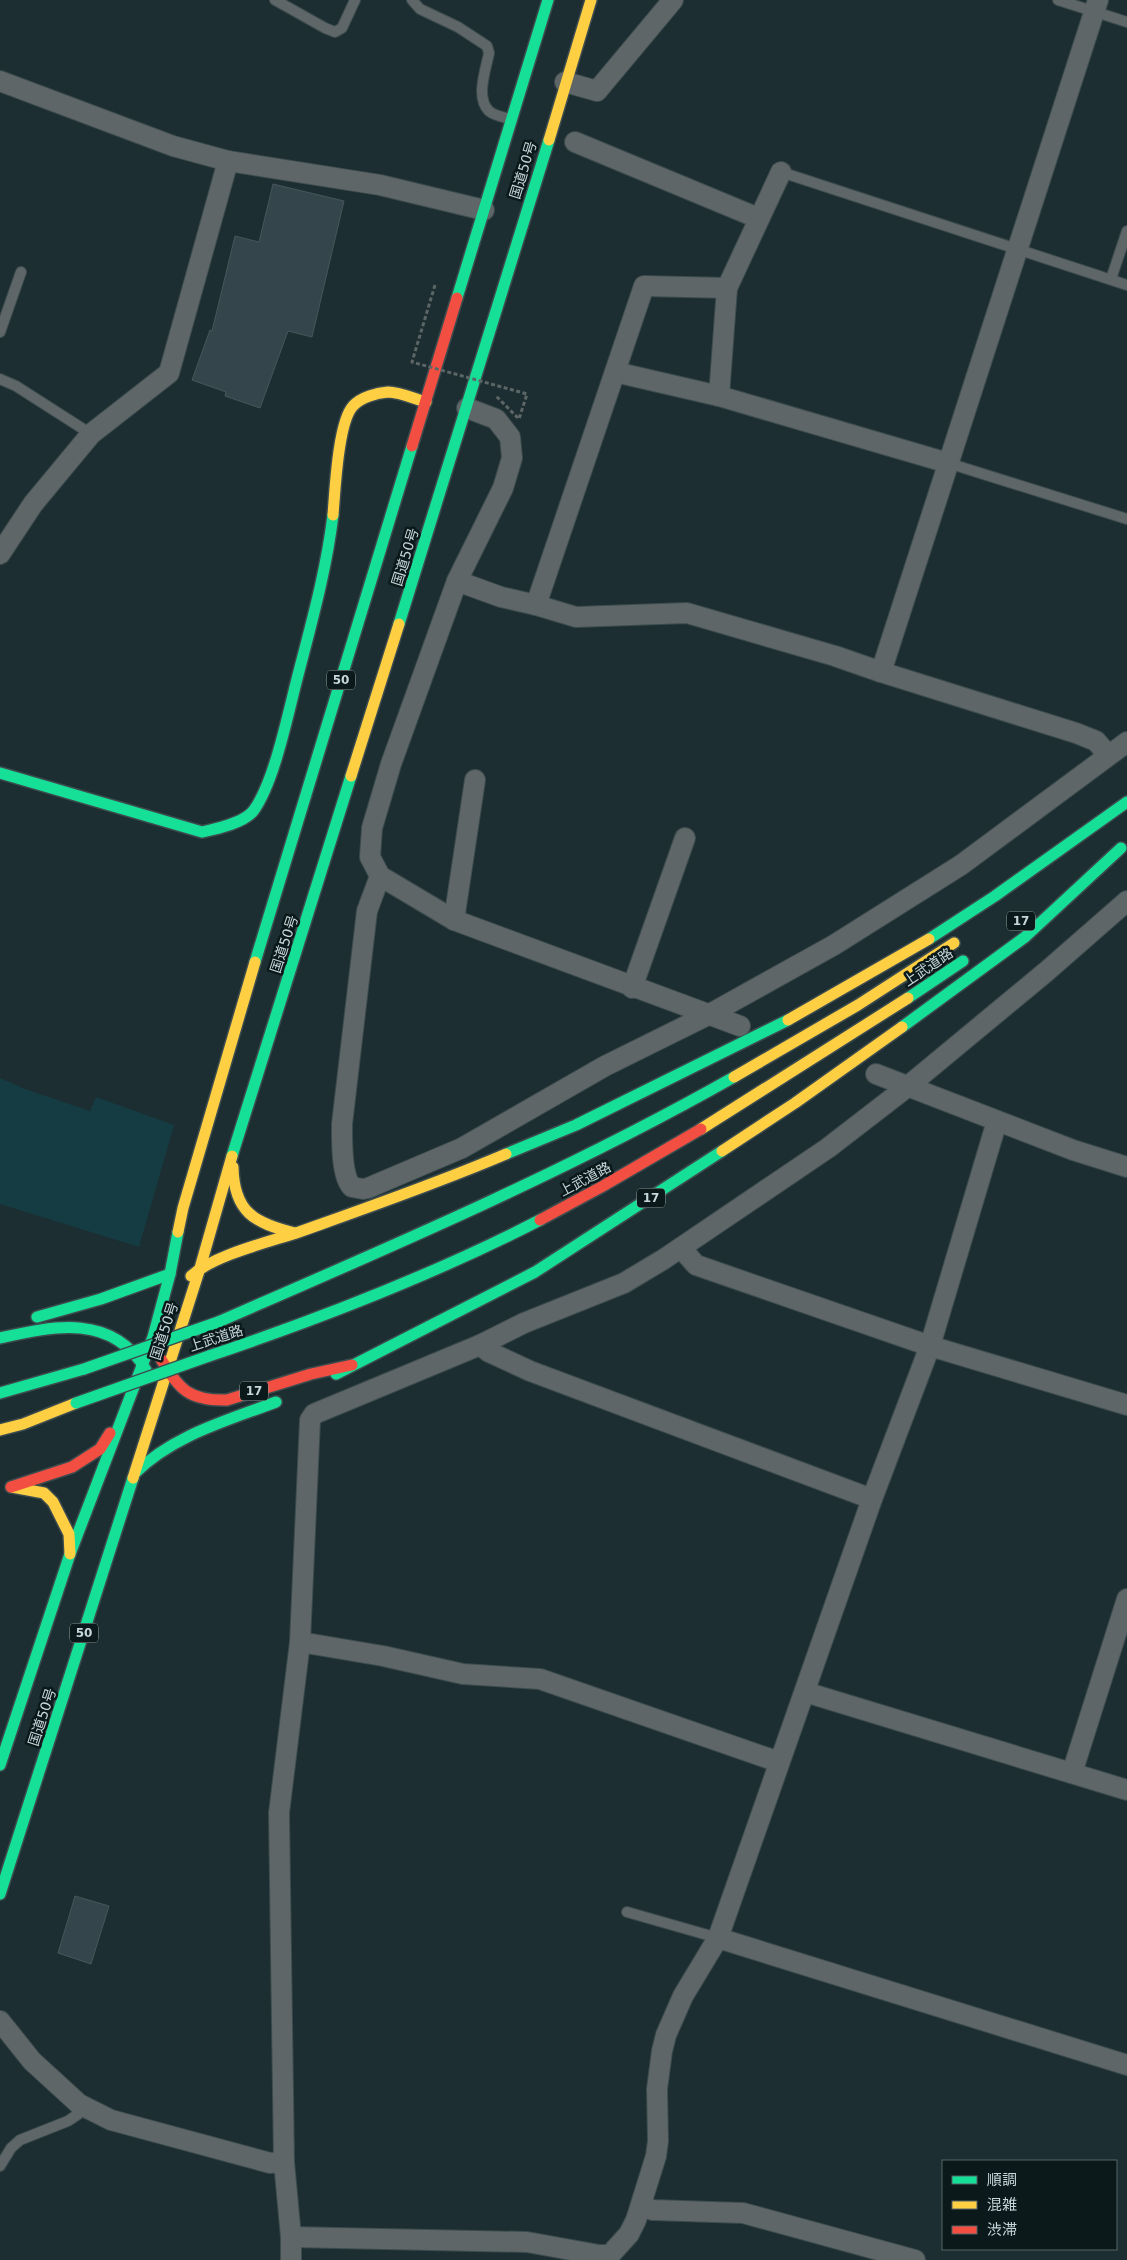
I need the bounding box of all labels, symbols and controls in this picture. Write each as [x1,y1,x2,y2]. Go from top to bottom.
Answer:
street label: 国道50号 [507,139,539,201]
street label: 国道50号 [389,526,421,588]
road number: 50 [327,670,355,690]
road number: 17 [1007,911,1035,930]
street label: 国道50号 [267,913,301,975]
street label: 上武道路 [900,945,956,989]
street label: 上武道路 [557,1159,613,1199]
road number: 17 [637,1188,665,1208]
street label: 国道50号 [147,1300,181,1362]
street label: 上武道路 [187,1322,245,1354]
road number: 17 [240,1382,268,1400]
road number: 50 [70,1624,98,1642]
street label: 国道50号 [25,1686,59,1748]
legend [942,2160,1117,2250]
text: 順調 [987,2171,1017,2189]
text: 混雑 [987,2196,1017,2214]
text: 渋滞 [987,2221,1017,2239]

